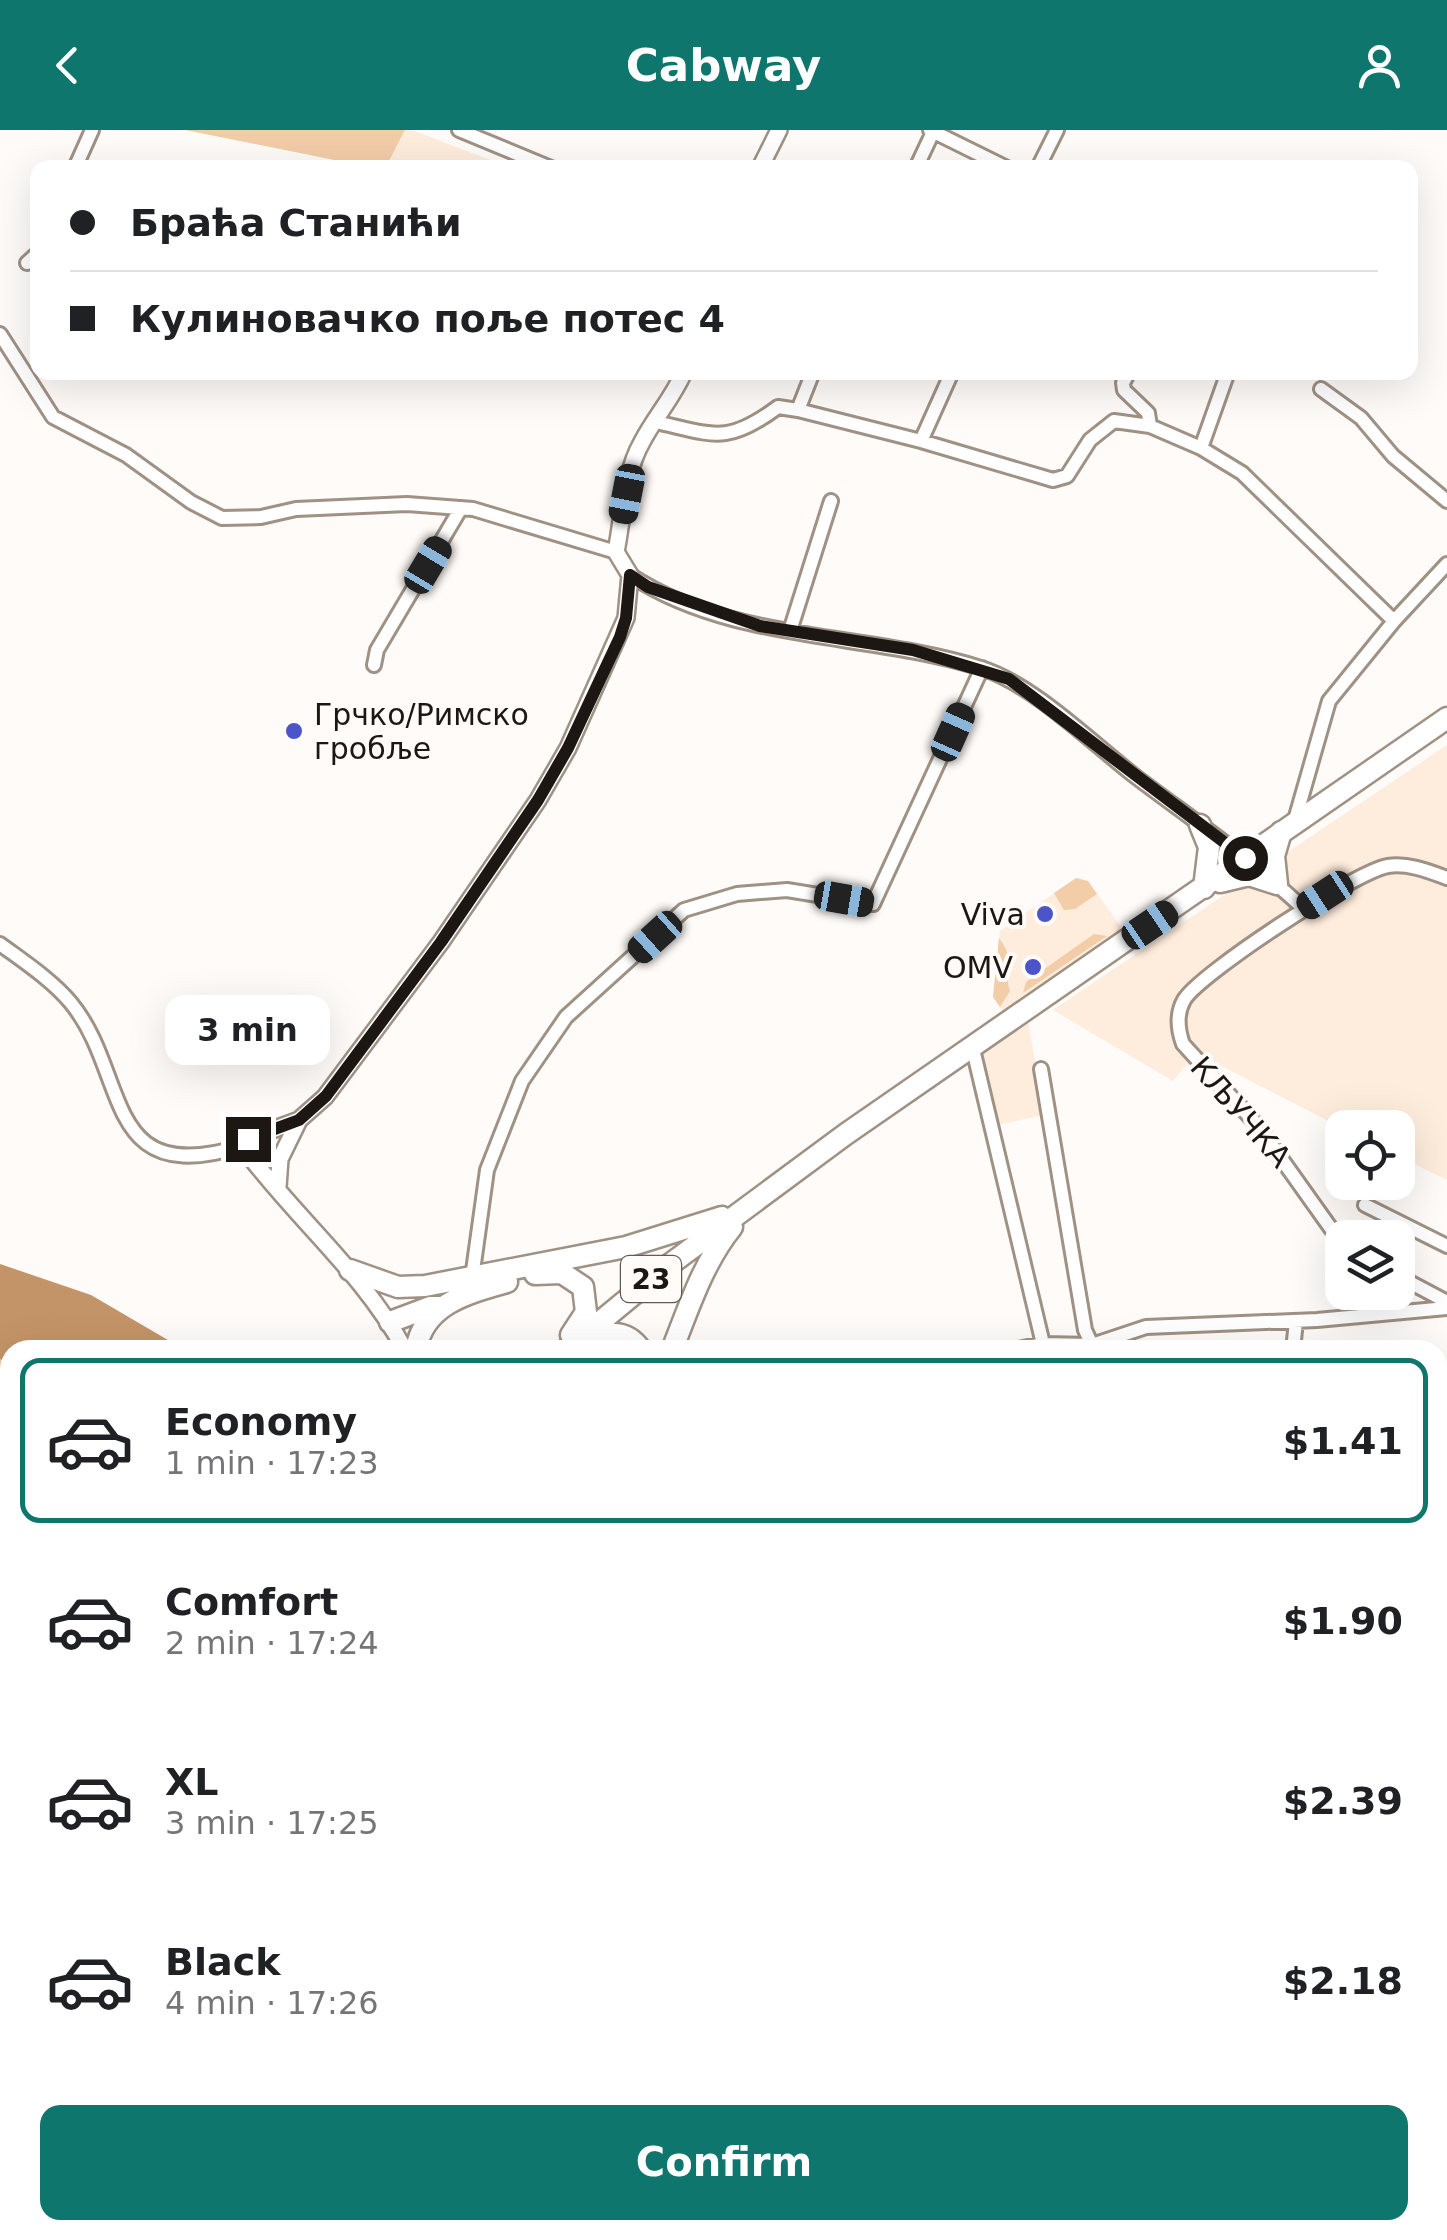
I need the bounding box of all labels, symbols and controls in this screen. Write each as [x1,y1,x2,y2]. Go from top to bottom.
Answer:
icon: back [40,38,95,93]
icon: person [1352,38,1407,93]
text: Cabway [626,39,821,92]
text: Браћа Станићи [130,201,462,245]
text: Кулиновачко поље потес 4 [130,297,725,341]
car [607,462,647,526]
car [400,532,456,598]
place label: Грчко/Римско гробље [314,697,529,766]
car [927,698,979,766]
marker: Грчко/Римско гробље [283,720,305,742]
route start [1223,836,1268,881]
car [1292,866,1358,924]
car [812,879,876,919]
car [1117,896,1183,954]
place label: Viva [961,897,1025,932]
marker: Viva [1034,903,1056,925]
car [623,906,687,968]
place label: OMV [943,950,1013,985]
marker: OMV [1022,956,1044,978]
callout: 3 min [166,994,330,1064]
text: 3 min [197,1011,298,1049]
street label: КЉУЧКА [1184,1050,1299,1175]
map controls [1325,1110,1415,1310]
button: locate [1325,1110,1415,1200]
route end [226,1117,271,1162]
button: layers [1325,1220,1415,1310]
road number: 23 [621,1256,681,1302]
icon: car [45,1396,135,1486]
text: Economy [165,1400,357,1444]
text: $1.41 [1283,1419,1403,1463]
text: 1 min · 17:23 [165,1444,379,1482]
icon: car [45,1576,135,1666]
text: Comfort [165,1580,338,1624]
text: $1.90 [1283,1599,1403,1643]
text: 2 min · 17:24 [165,1624,379,1662]
icon: car [45,1756,135,1846]
text: XL [165,1760,219,1804]
text: $2.39 [1283,1779,1403,1823]
text: 3 min · 17:25 [165,1804,379,1842]
icon: car [45,1936,135,2026]
text: Black [165,1940,280,1984]
text: $2.18 [1283,1959,1403,2003]
text: 4 min · 17:26 [165,1984,379,2022]
button: Confirm [40,2105,1408,2220]

